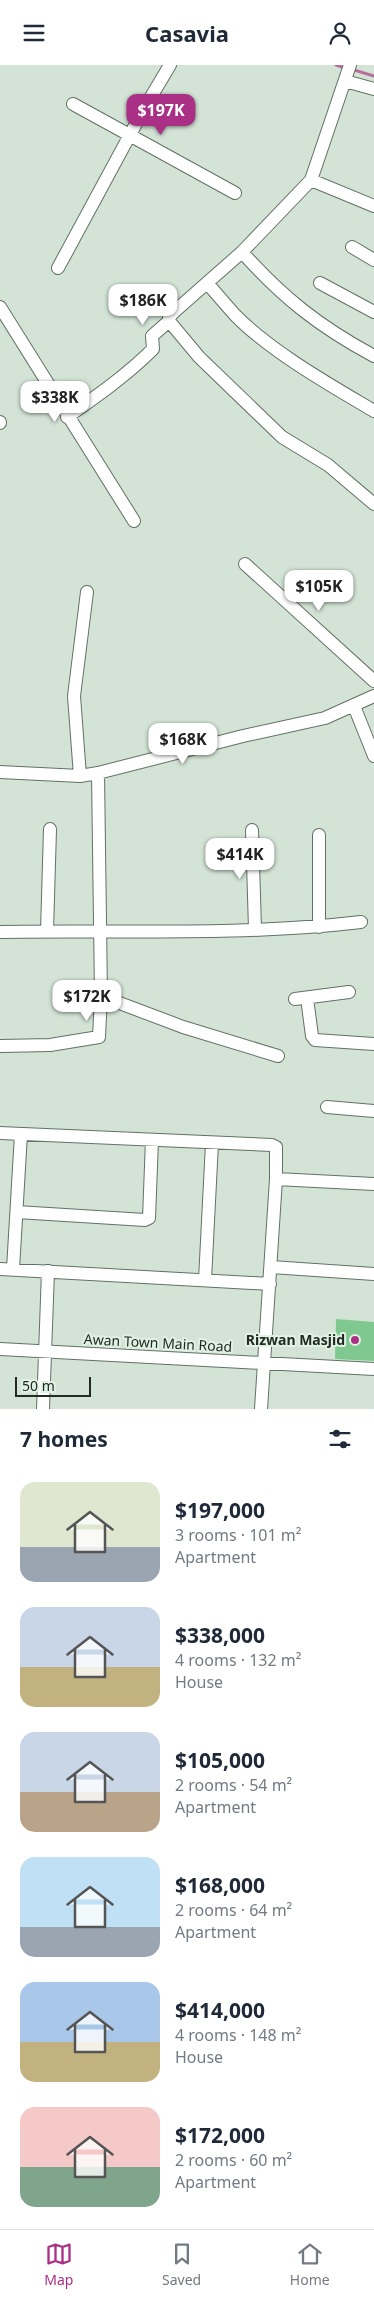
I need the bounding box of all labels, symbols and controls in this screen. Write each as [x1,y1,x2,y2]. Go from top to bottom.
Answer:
text: Casavia [145,18,229,48]
icon: menu [20,19,48,47]
icon: person [326,19,354,47]
pin: $197K [126,93,196,136]
text: $197K [137,99,185,121]
pin: $186K [108,283,178,326]
text: $186K [119,289,167,311]
pin: $338K [20,381,90,423]
text: $338K [31,386,79,408]
pin: $105K [284,569,354,612]
text: $105K [295,575,343,597]
pin: $168K [148,723,218,765]
text: $168K [159,728,207,750]
pin: $414K [205,837,275,880]
text: $414K [216,843,264,865]
pin: $172K [52,979,122,1022]
text: $172K [63,985,111,1007]
street label: Awan Town Main Road [83,1329,233,1356]
place label: Rizwan Masjid [246,1330,345,1349]
marker: Rizwan Masjid [349,1334,361,1346]
scale bar [15,1374,91,1397]
text: 50 m [22,1376,55,1395]
text: 7 homes [20,1425,108,1453]
icon: filters [326,1425,354,1453]
text: $197,000 [175,1496,265,1524]
icon: home [60,1502,120,1562]
text: 3 rooms · 101 m² [175,1524,301,1546]
text: Apartment [175,1546,256,1568]
text: $338,000 [175,1621,265,1649]
icon: home [60,1627,120,1687]
text: 4 rooms · 132 m² [175,1649,301,1671]
text: House [175,1671,223,1693]
text: $105,000 [175,1746,265,1774]
icon: home [60,1752,120,1812]
text: 2 rooms · 54 m² [175,1774,292,1796]
text: Apartment [175,1796,256,1818]
text: $168,000 [175,1871,265,1899]
icon: home [60,1877,120,1937]
text: 2 rooms · 64 m² [175,1899,292,1921]
text: Apartment [175,1921,256,1943]
text: $414,000 [175,1996,265,2024]
icon: home [60,2002,120,2062]
text: 4 rooms · 148 m² [175,2024,301,2046]
text: House [175,2046,223,2068]
text: $172,000 [175,2121,265,2149]
icon: home [60,2127,120,2187]
text: 2 rooms · 60 m² [175,2149,292,2171]
text: Apartment [175,2171,256,2193]
tab: Map [44,2240,73,2289]
tab: Saved [162,2240,201,2289]
tab: Home [290,2240,330,2289]

